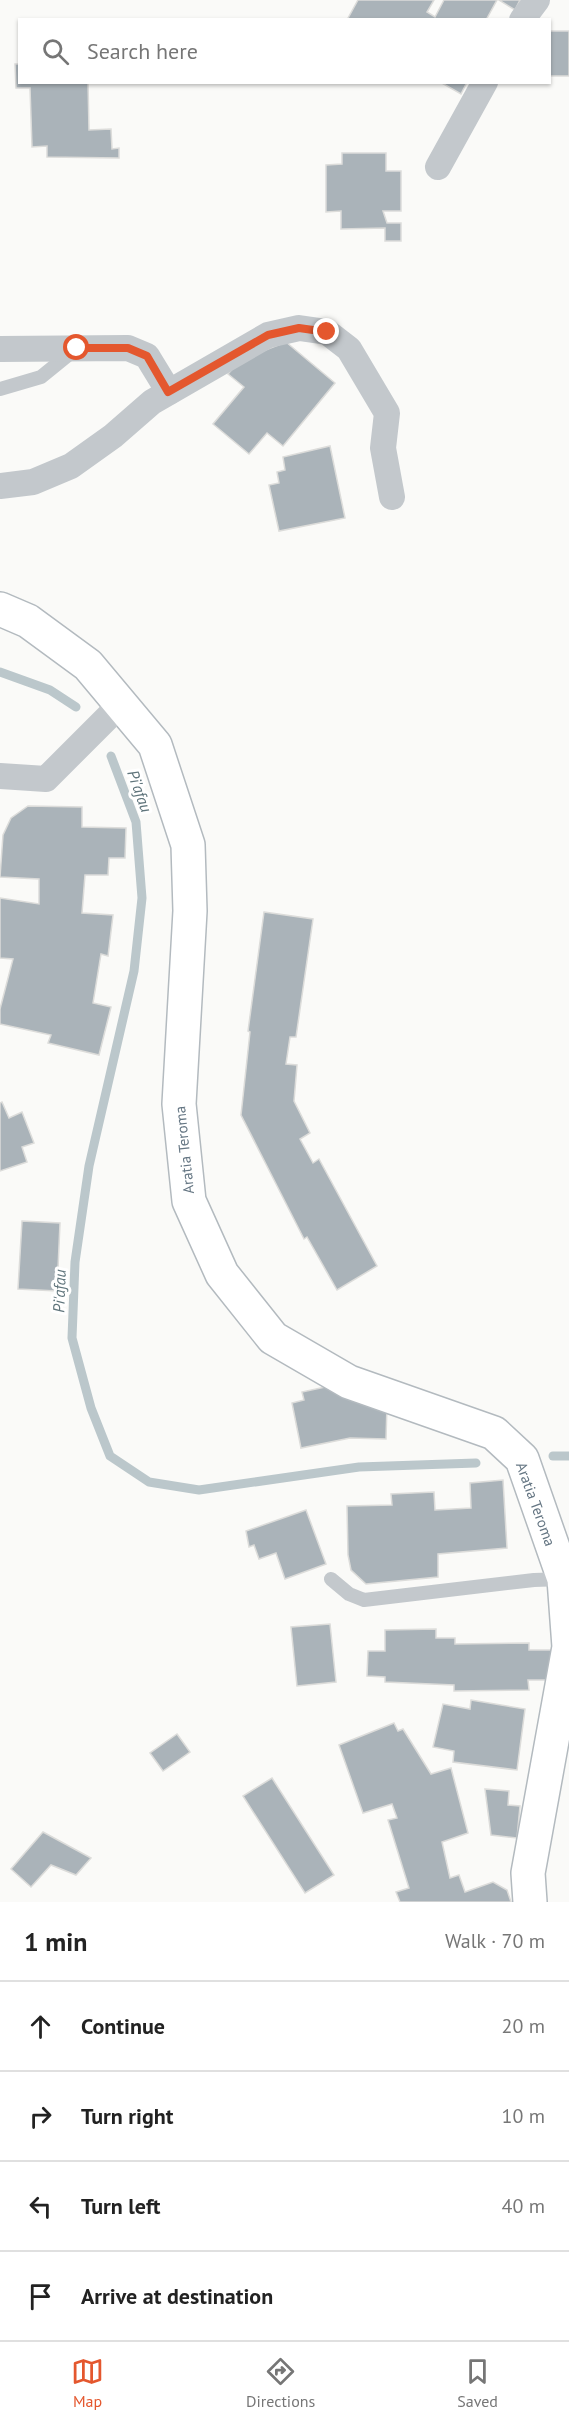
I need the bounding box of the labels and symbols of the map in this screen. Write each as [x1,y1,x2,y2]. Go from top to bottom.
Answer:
route end [313,318,339,344]
route start [63,334,89,360]
water label: Pi'afau [123,767,157,815]
street label: Aratia Teroma [170,1105,198,1195]
water label: Pi'afau [48,1269,70,1313]
street label: Aratia Teroma [512,1459,560,1549]

